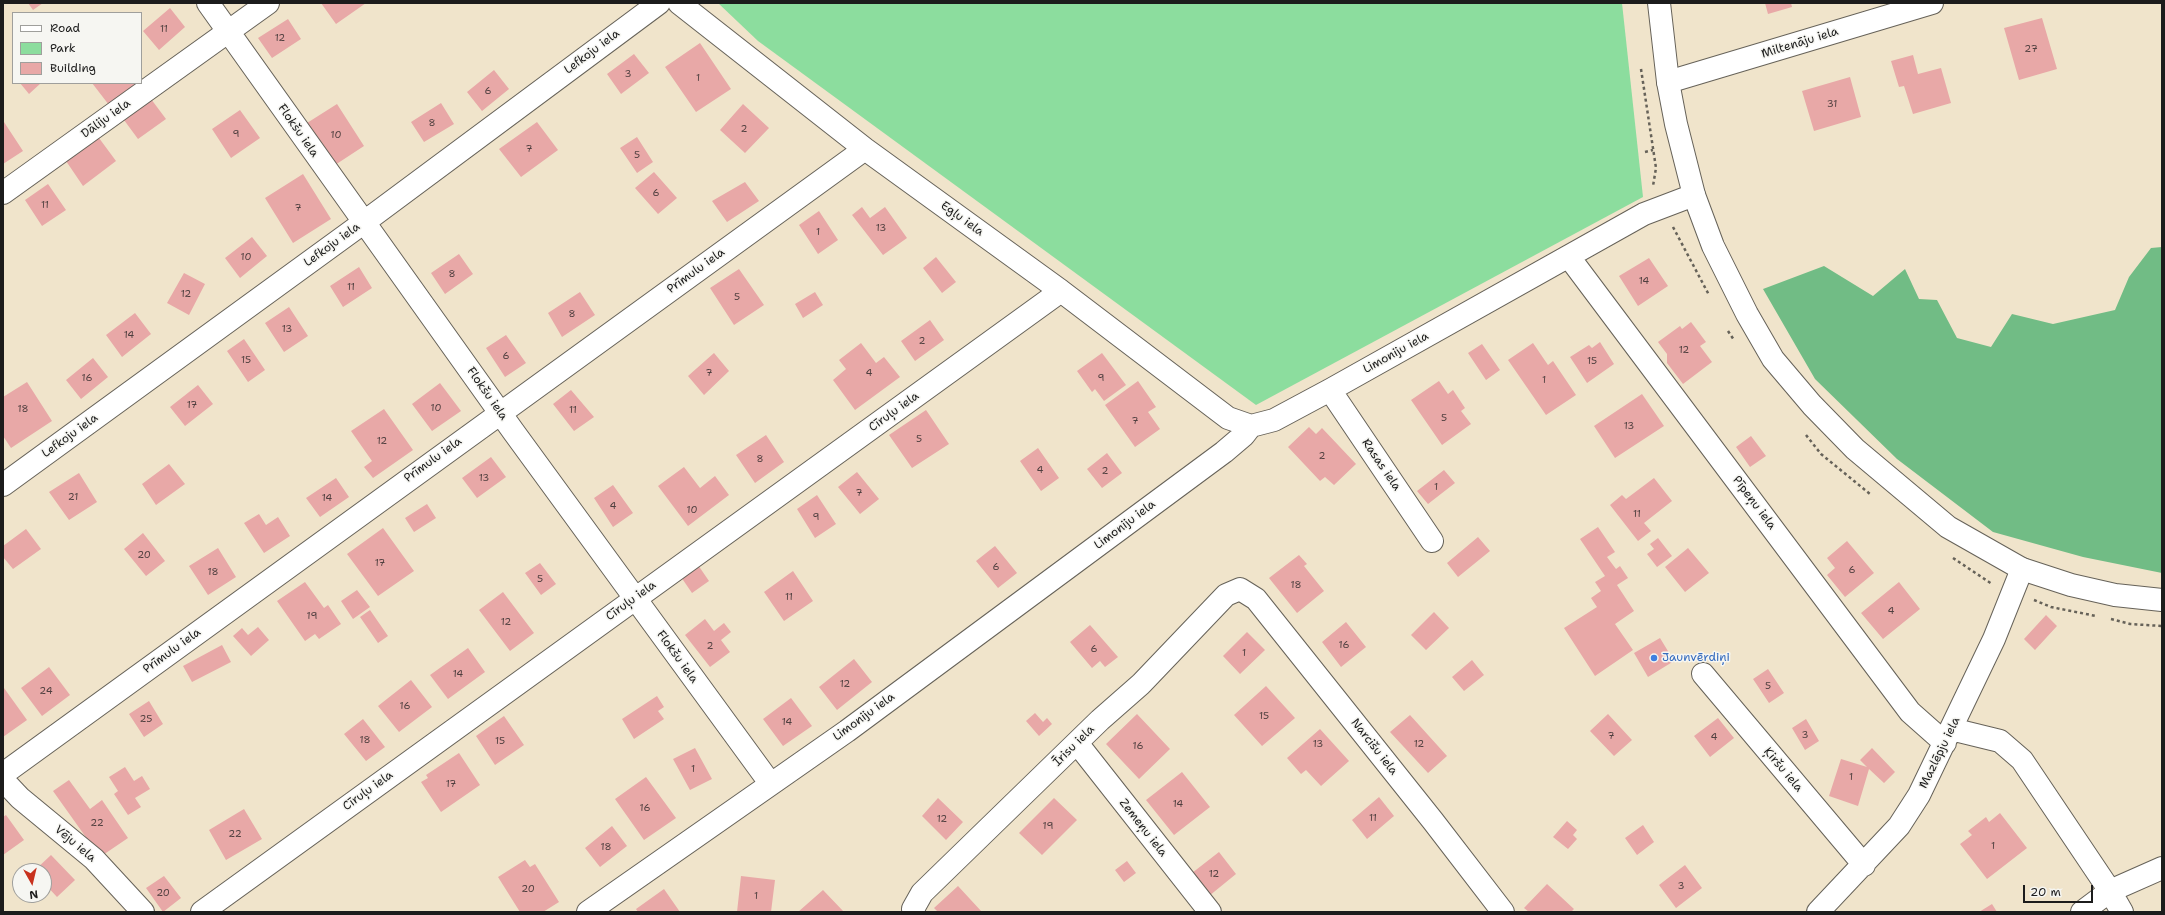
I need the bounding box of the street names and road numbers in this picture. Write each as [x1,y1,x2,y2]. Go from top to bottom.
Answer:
street label: Miltenāju iela [1760,24,1840,62]
street label: Lefkoju iela [561,26,623,78]
street label: Dāliju iela [79,96,133,142]
street label: Flokšu iela [274,102,322,160]
street label: Egļu iela [938,199,986,239]
street label: Lefkoju iela [301,220,363,270]
street label: Prīmulu iela [664,245,728,297]
street label: Limoniju iela [1361,329,1431,377]
street label: Flokšu iela [463,365,511,423]
street label: Cīruļu iela [866,389,922,435]
street label: Lefkoju iela [39,411,101,461]
street label: Prīmulu iela [401,434,465,486]
street label: Rasas iela [1358,436,1404,494]
street label: Pīpeņu iela [1729,473,1779,533]
street label: Limoniju iela [1092,497,1158,553]
street label: Cīruļu iela [603,578,659,624]
street label: Prīmulu iela [140,625,204,677]
street label: Flokšu iela [653,628,701,686]
street label: Limoniju iela [830,690,898,744]
street label: Mazlēpju iela [1916,715,1964,791]
street label: Narcišu iela [1347,716,1401,778]
street label: Īrisu iela [1050,722,1098,770]
street label: Ķiršu iela [1760,745,1806,795]
street label: Cīruļu iela [340,768,396,814]
street label: Zemeņu iela [1116,796,1170,860]
street label: Vēju iela [51,823,99,865]

